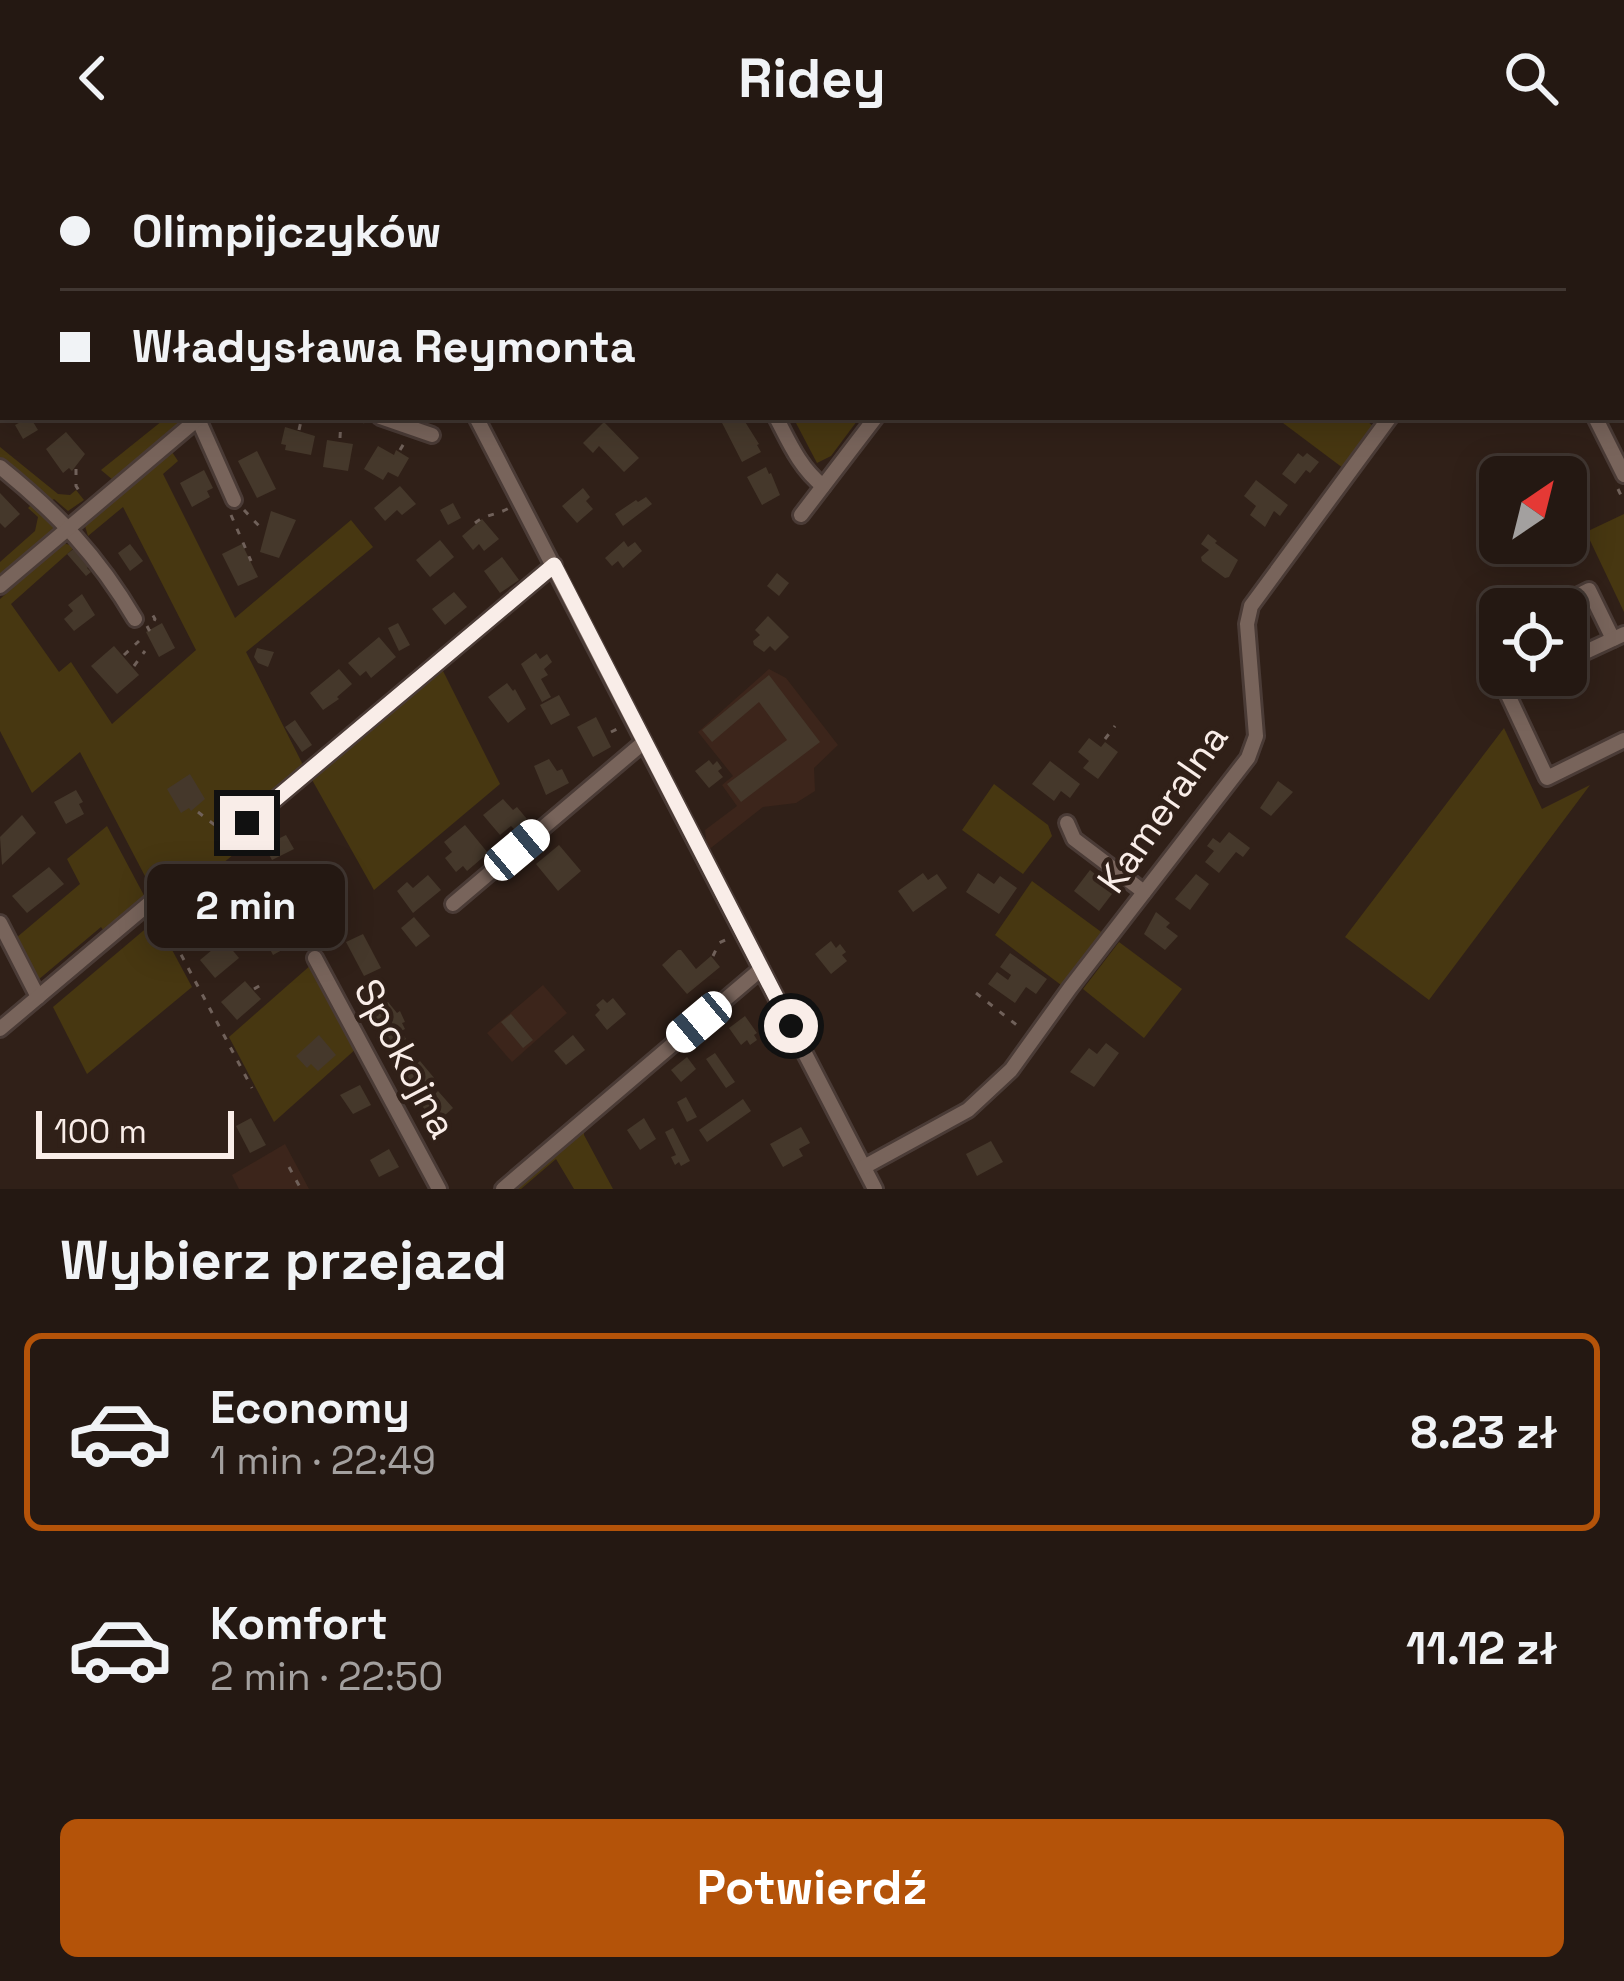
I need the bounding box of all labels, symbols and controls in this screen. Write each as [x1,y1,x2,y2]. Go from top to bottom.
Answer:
text: Ridey [738,44,886,113]
icon: back [60,45,126,111]
icon: search [1498,45,1564,111]
text: Olimpijczyków [132,203,441,260]
text: Władysława Reymonta [132,318,636,375]
north arrow [1479,456,1587,564]
map controls [1479,456,1587,696]
button: locate [1479,588,1587,696]
street label: Kameralna [1086,714,1238,902]
route end [220,796,274,850]
car [478,813,556,887]
callout: 2 min [148,865,346,949]
text: 2 min [196,881,296,930]
street label: Spokojna [343,970,468,1146]
car [660,985,738,1059]
route start [764,999,818,1053]
scale bar [36,1105,234,1158]
text: 100 m [54,1111,147,1153]
text: Wybierz przejazd [60,1226,507,1295]
icon: car [66,1378,174,1486]
text: Economy [210,1379,410,1436]
text: 8.23 zł [1410,1404,1558,1461]
text: 1 min · 22:49 [210,1436,436,1485]
icon: car [66,1594,174,1702]
text: Komfort [210,1595,388,1652]
text: 11.12 zł [1406,1620,1558,1677]
text: 2 min · 22:50 [210,1652,443,1701]
button: Potwierdź [60,1819,1564,1957]

